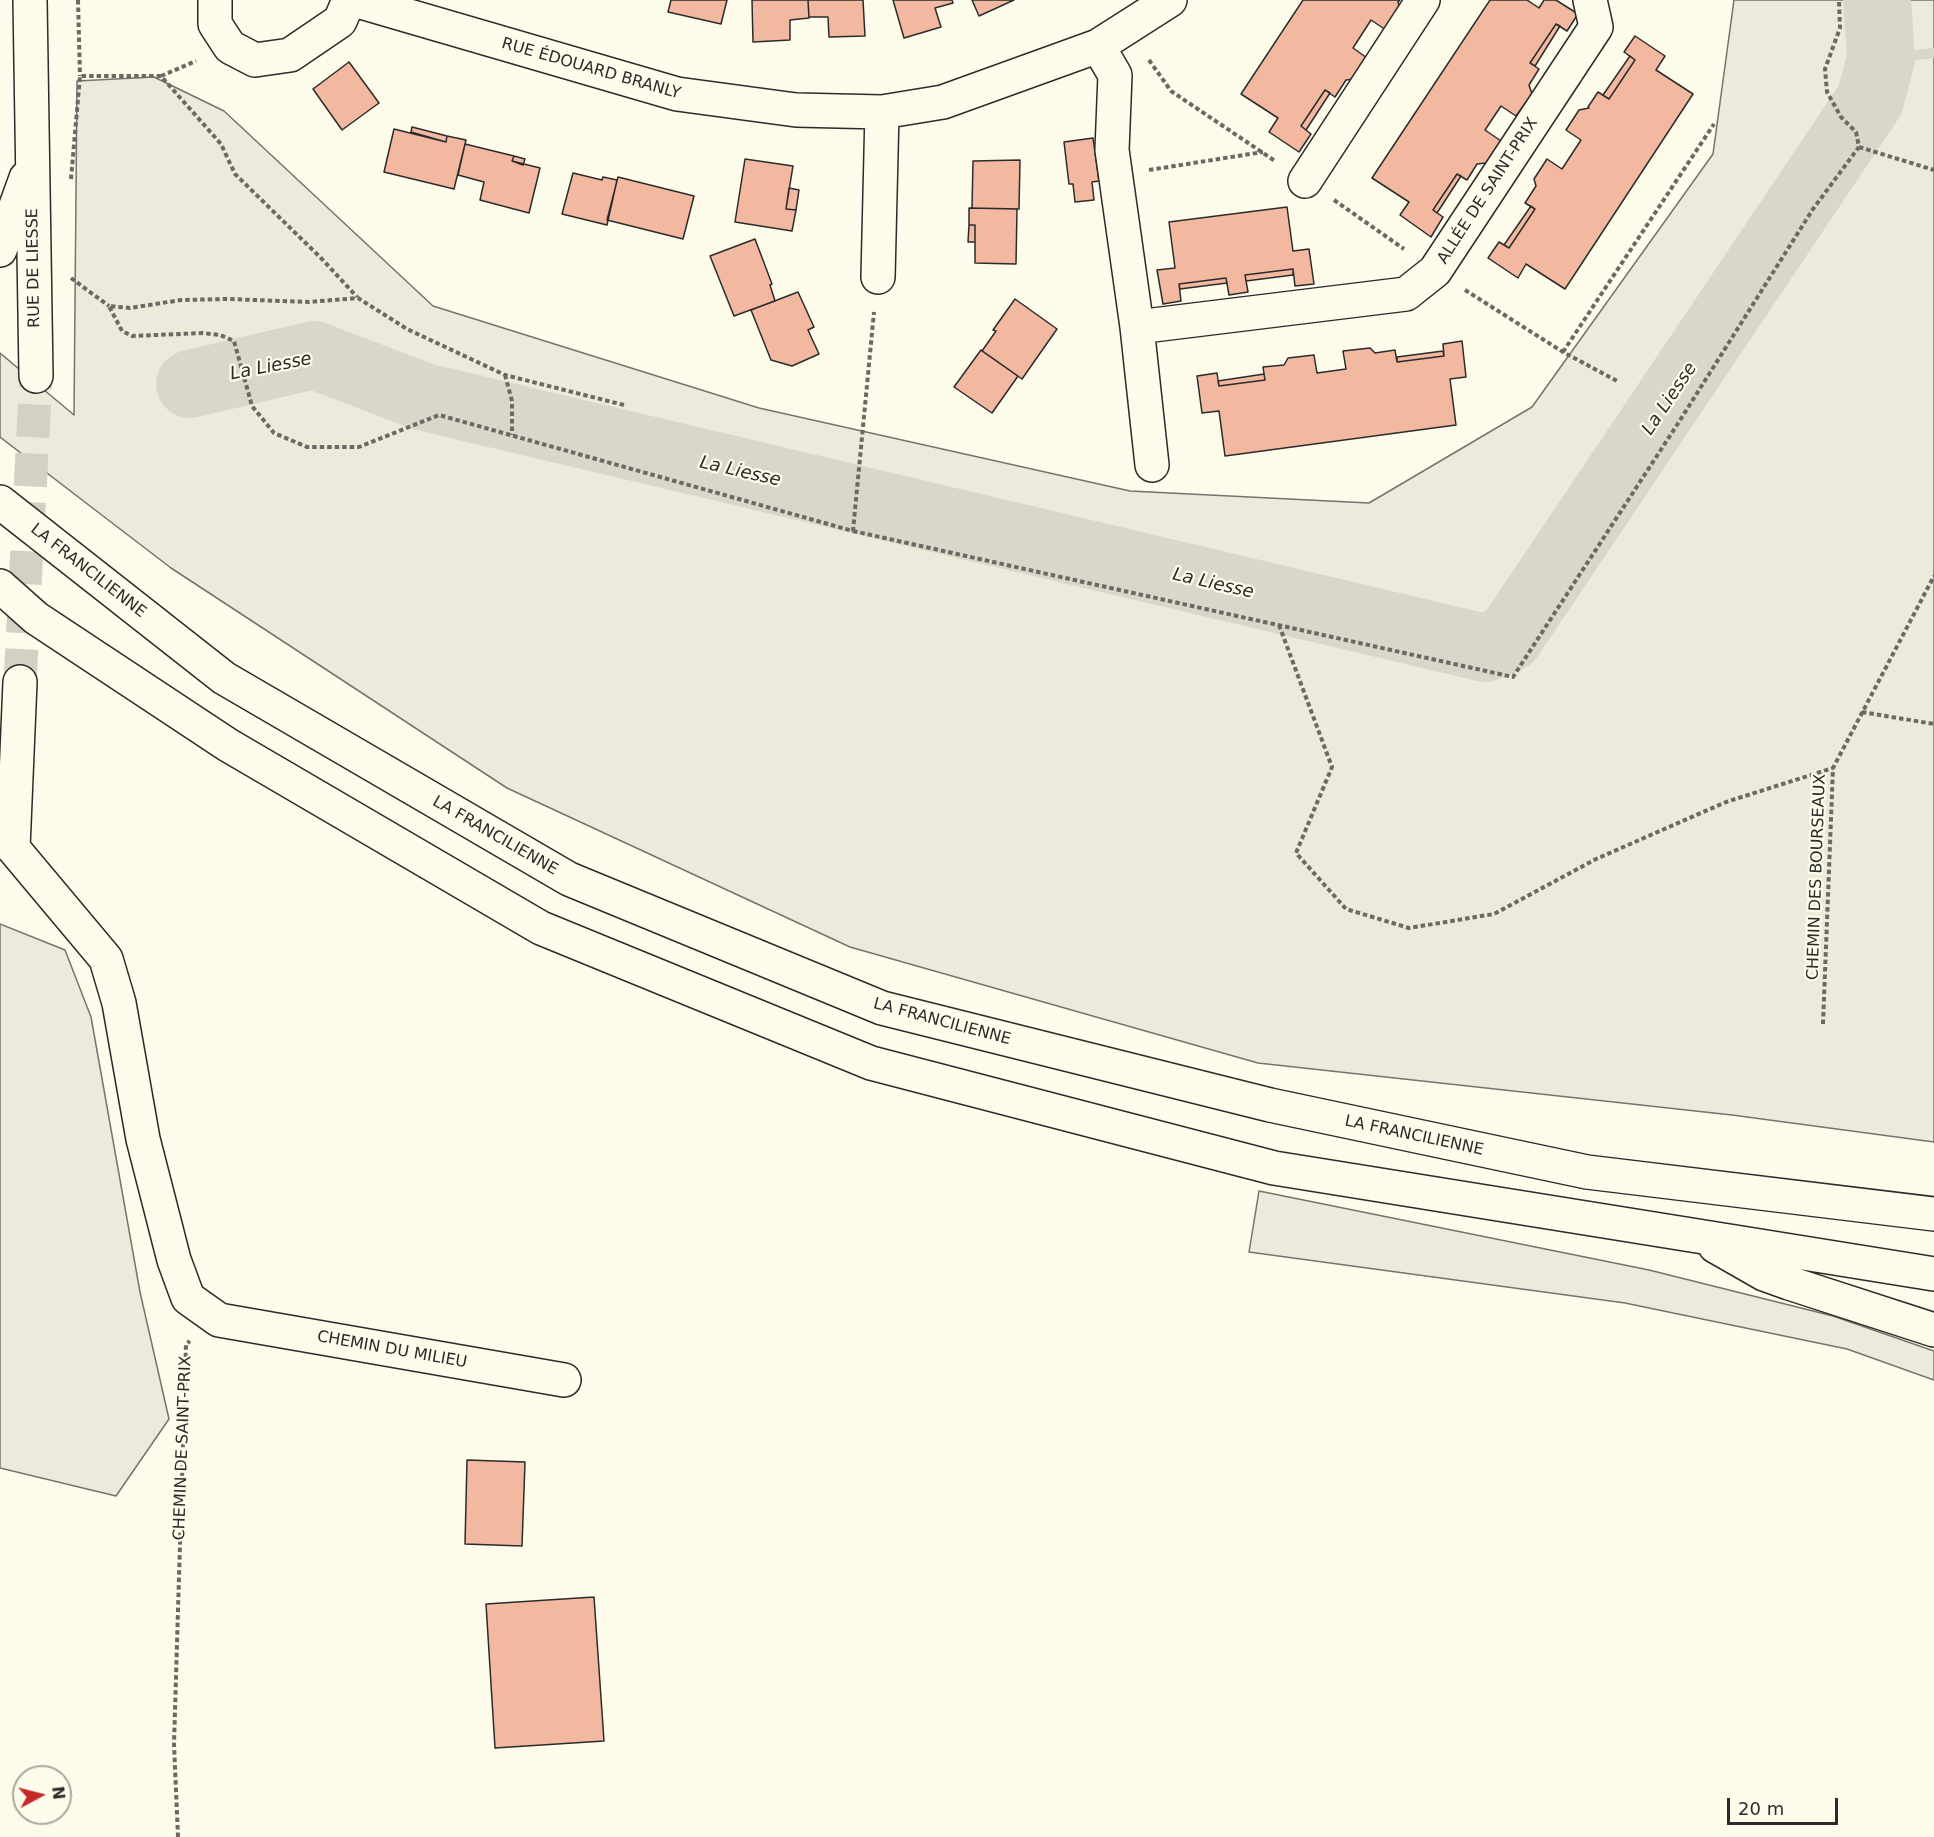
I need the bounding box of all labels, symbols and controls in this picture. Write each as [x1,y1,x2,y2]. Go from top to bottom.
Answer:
street label: RUE ÉDOUARD BRANLY [499,34,683,104]
street label: ALLÉE DE SAINT-PRIX [1434,114,1542,268]
street label: RUE DE LIESSE [23,208,45,328]
water label: La Liesse [228,349,314,385]
water label: La Liesse [1638,359,1702,439]
water label: La Liesse [697,452,783,492]
street label: LA FRANCILIENNE [26,520,150,622]
water label: La Liesse [1170,564,1256,604]
street label: CHEMIN DES BOURSEAUX [1804,773,1830,981]
street label: LA FRANCILIENNE [429,792,561,880]
street label: LA FRANCILIENNE [871,994,1013,1050]
street label: LA FRANCILIENNE [1343,1112,1485,1160]
street label: CHEMIN DU MILIEU [315,1327,469,1373]
street label: CHEMIN DE SAINT-PRIX [170,1355,196,1541]
north arrow [12,1765,72,1825]
text: N [48,1785,69,1801]
scale bar [1730,1786,1841,1824]
text: 20 m [1738,1798,1784,1819]

